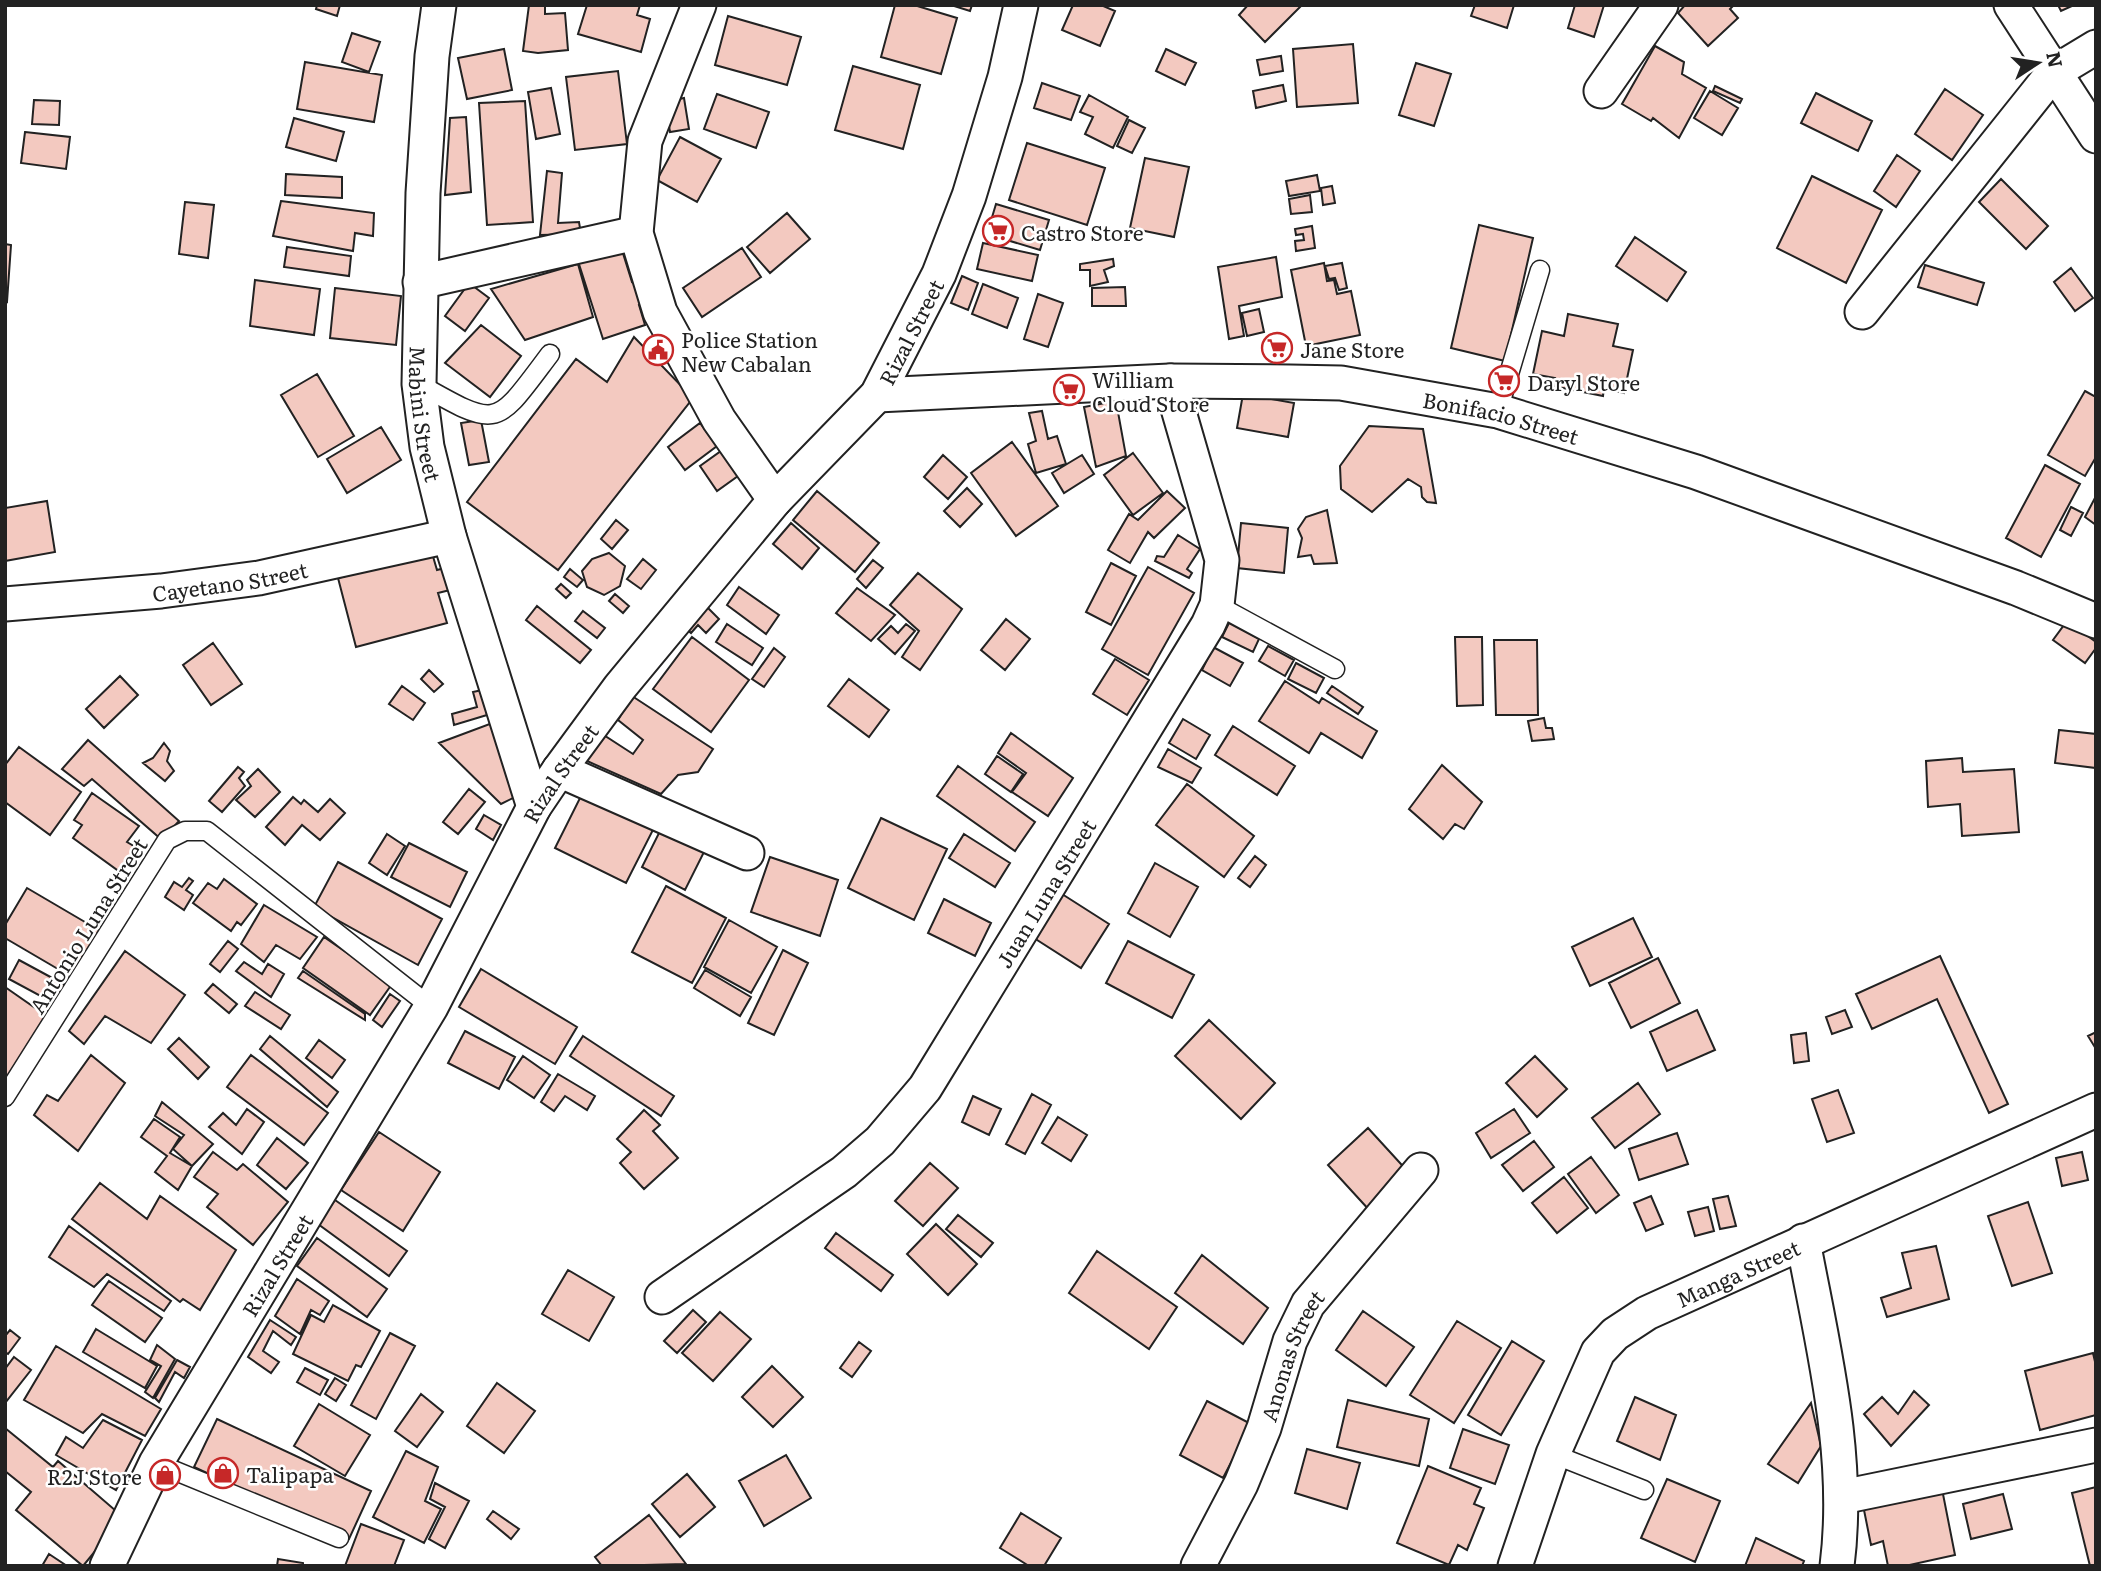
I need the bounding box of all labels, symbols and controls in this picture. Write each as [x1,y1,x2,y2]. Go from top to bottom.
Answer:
north arrow [2003,28,2073,98]
text: N [2040,49,2071,70]
supermarket icon: Castro Store [981,214,1015,248]
place label: Castro Store [1021,216,1144,247]
street label: Rizal Street [870,273,950,390]
place label: Police Station New Cabalan [681,323,818,378]
supermarket icon: Jane Store [1260,331,1294,365]
public building icon: Police Station New Cabalan [641,333,675,367]
place label: Jane Store [1300,333,1404,364]
street label: Mabini Street [403,346,451,485]
place label: William Cloud Store [1092,363,1209,418]
supermarket icon: Daryl Store [1487,364,1521,398]
place label: Daryl Store [1527,366,1640,397]
supermarket icon: William Cloud Store [1052,373,1086,407]
street label: Bonifacio Street [1421,382,1584,451]
street label: Cayetano Street [151,552,311,607]
street label: Rizal Street [513,716,605,828]
street label: Juan Luna Street [987,812,1102,973]
street label: Antonio Luna Street [20,831,154,1019]
street label: Rizal Street [233,1207,319,1322]
street label: Manga Street [1670,1230,1805,1314]
street label: Anonas Street [1251,1282,1330,1425]
shop icon: Talipapa [206,1456,240,1490]
shop icon: R2J Store [148,1458,182,1492]
place label: Talipapa [246,1458,334,1489]
place label: R2J Store [47,1460,142,1491]

